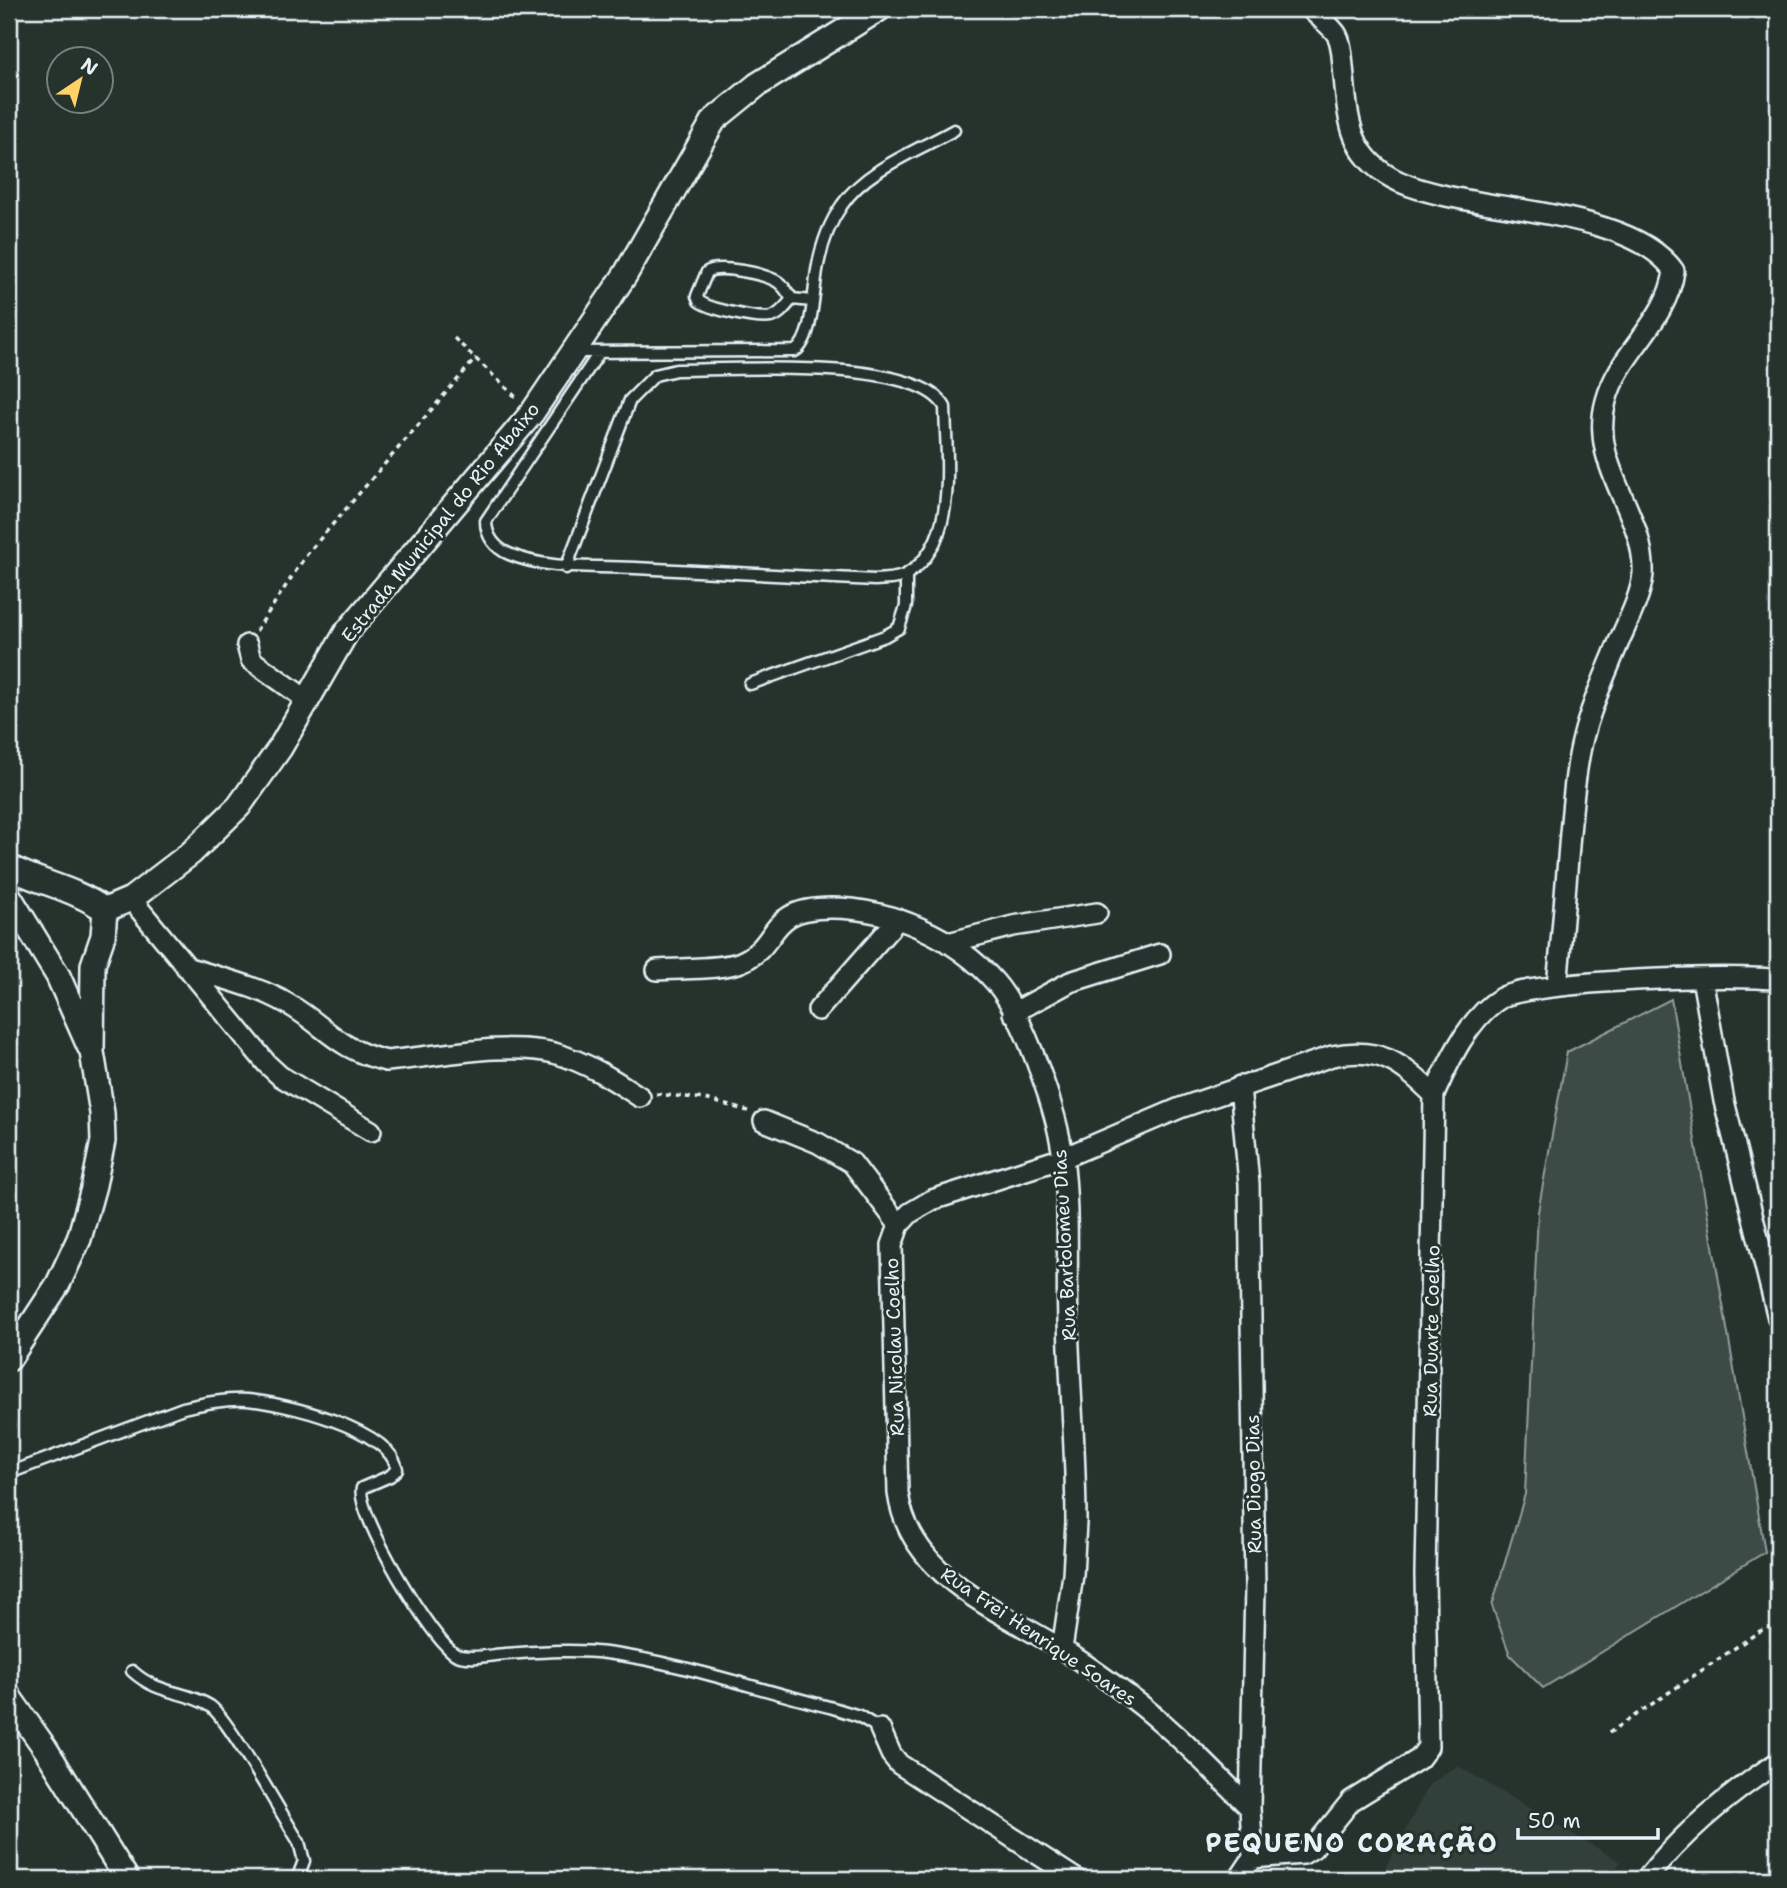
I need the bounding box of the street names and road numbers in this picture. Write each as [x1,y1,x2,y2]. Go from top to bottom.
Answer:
street label: Estrada Municipal do Rio Abaixo [336,397,545,648]
street label: Rua Bartolomeu Dias [1047,1149,1082,1341]
street label: Rua Duarte Coelho [1418,1245,1445,1417]
street label: Rua Nicolau Coelho [879,1257,910,1437]
street label: Rua Diogo Dias [1240,1414,1267,1554]
street label: Rua Frei Henrique Soares [936,1561,1142,1711]

